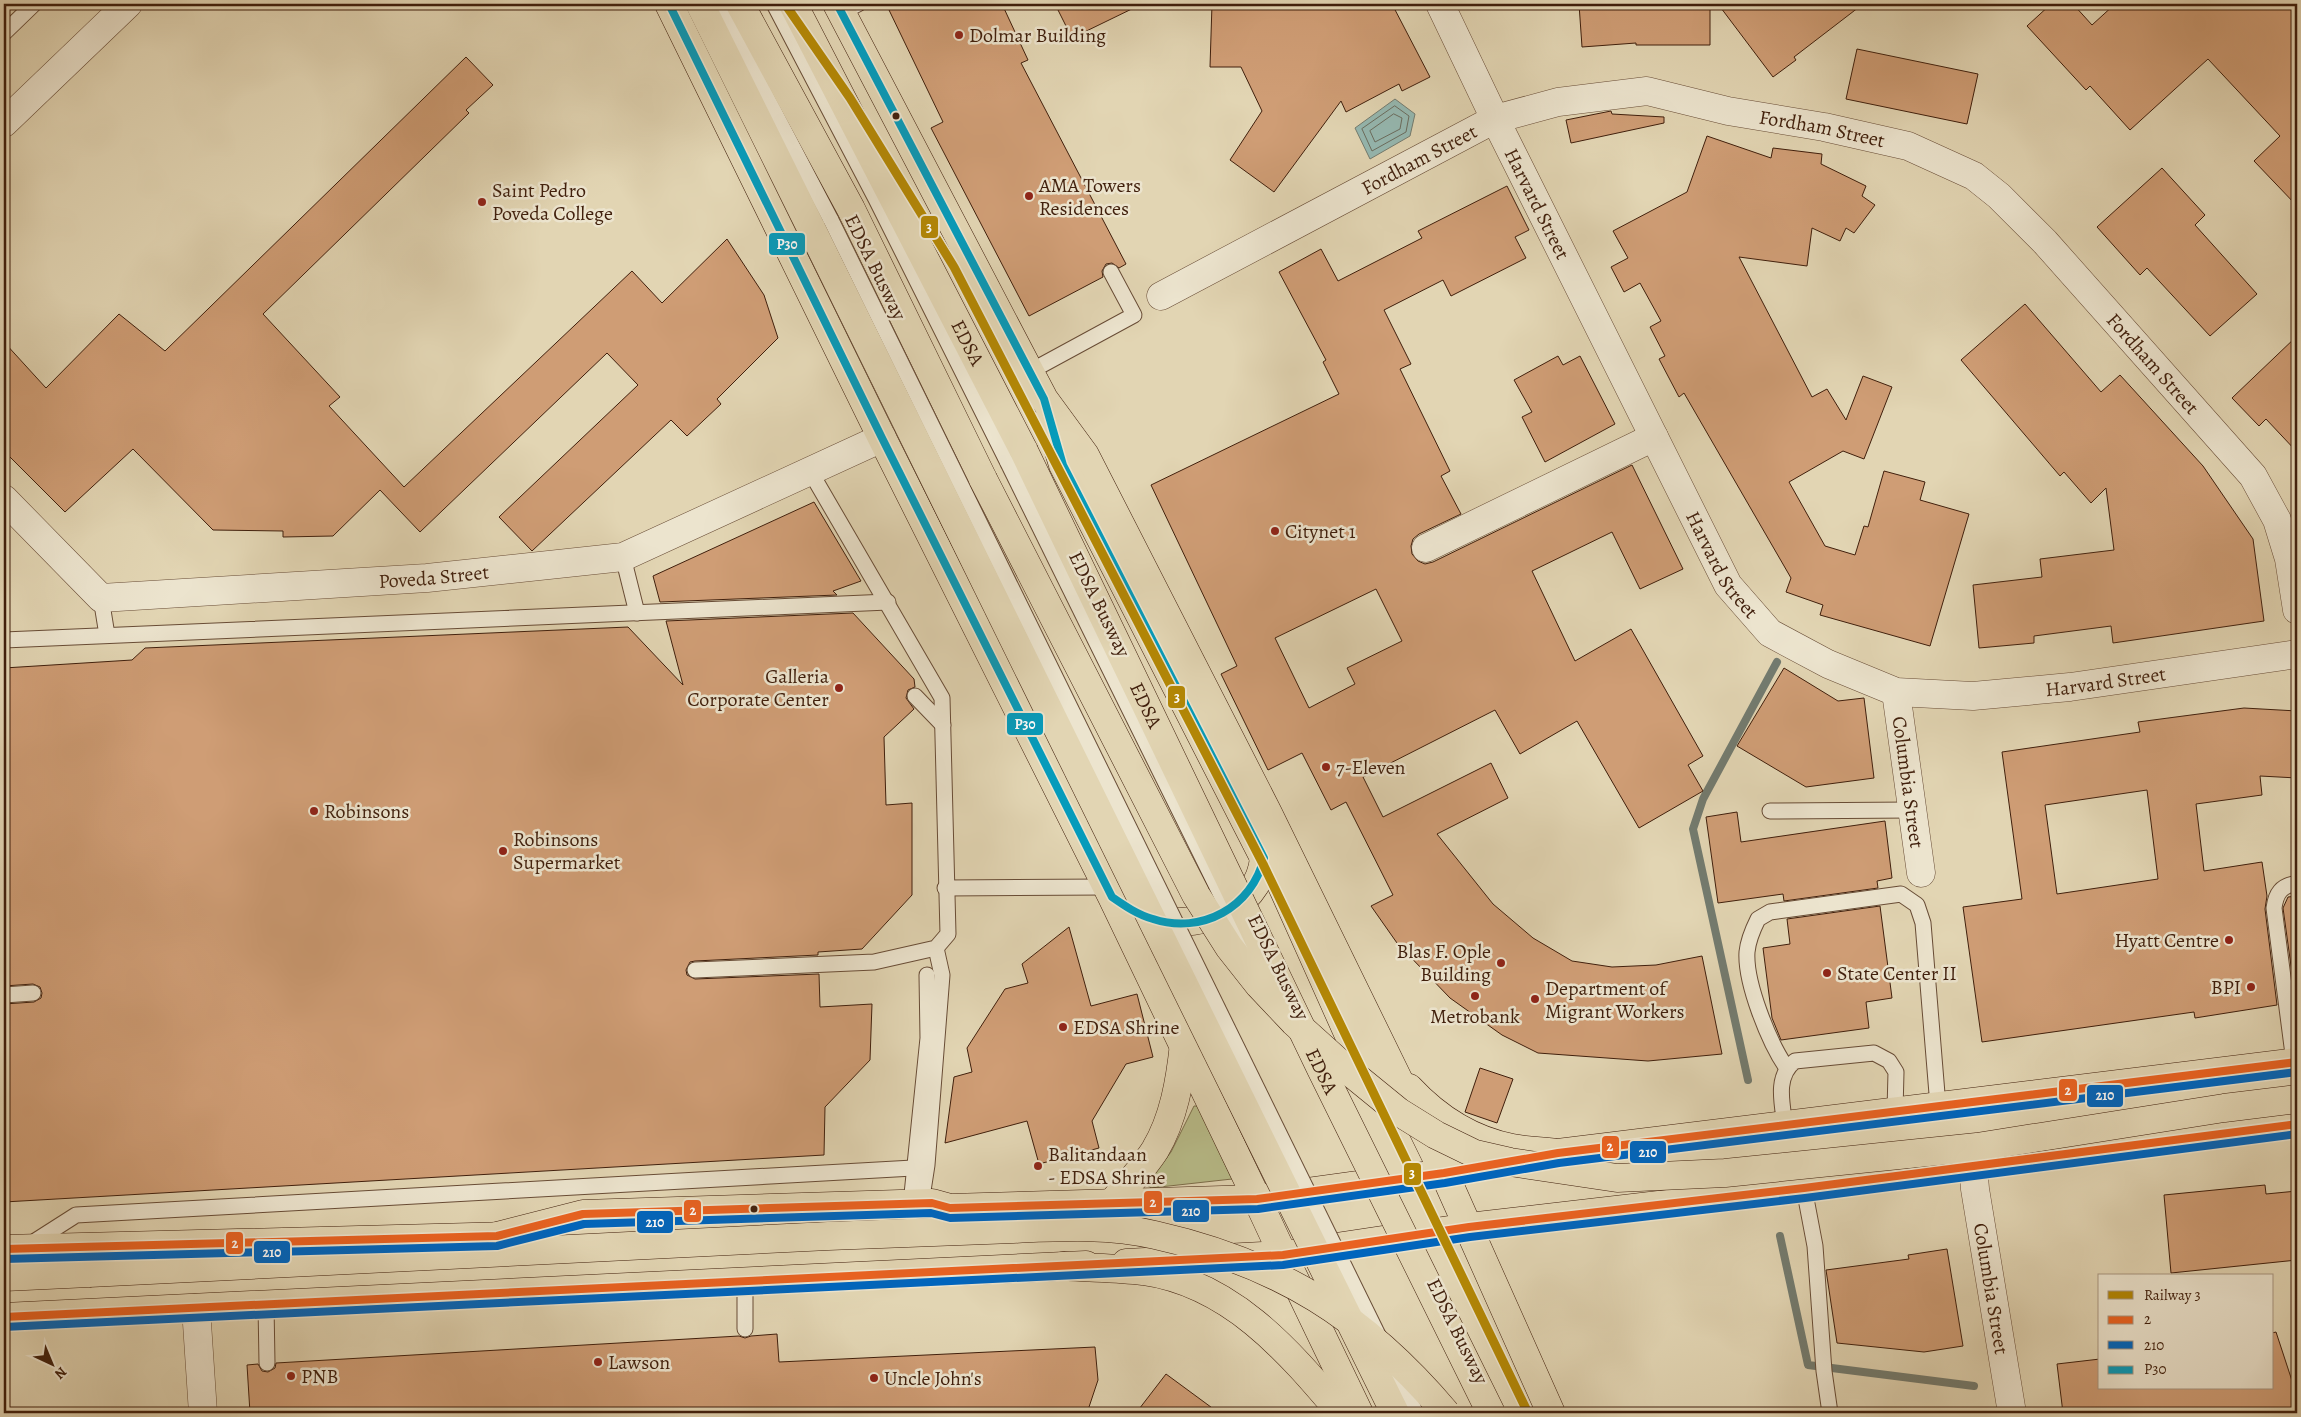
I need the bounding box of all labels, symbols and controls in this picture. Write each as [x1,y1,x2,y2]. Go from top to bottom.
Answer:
place label: Dolmar Building [969,22,1106,49]
marker: Dolmar Building [953,29,965,41]
street label: Fordham Street [1757,103,1888,154]
unlabelled marker [891,111,901,121]
street label: Fordham Street [1357,118,1482,201]
street label: Harvard Street [1498,143,1576,264]
place label: AMA Towers Residences [1038,172,1141,222]
place label: Saint Pedro Poveda College [492,177,613,227]
marker: AMA Towers Residences [1023,190,1035,202]
marker: Saint Pedro Poveda College [476,196,488,208]
street label: EDSA Busway [838,210,913,326]
line badge: 3 [920,215,939,239]
text: 3 [926,218,932,237]
line badge: P30 [768,232,806,256]
text: P30 [776,235,798,254]
street label: Fordham Street [2100,307,2205,421]
street label: EDSA [944,315,991,371]
street label: Harvard Street [1679,507,1765,625]
place label: Citynet 1 [1285,518,1356,545]
marker: Citynet 1 [1269,525,1281,537]
street label: EDSA Busway [1062,547,1137,663]
street label: Poveda Street [378,558,491,595]
street label: Harvard Street [2044,660,2168,703]
place label: Galleria Corporate Center [687,663,830,713]
street label: EDSA [1123,678,1168,733]
marker: Galleria Corporate Center [833,682,845,694]
line badge: 3 [1167,685,1186,709]
text: 3 [1174,688,1180,707]
line badge: P30 [1006,712,1044,736]
text: P30 [1014,715,1036,734]
street label: Columbia Street [1885,715,1930,850]
place label: 7-Eleven [1336,754,1406,781]
marker: 7-Eleven [1320,761,1332,773]
place label: Robinsons [324,798,409,825]
marker: Robinsons [308,805,320,817]
place label: Robinsons Supermarket [513,826,621,876]
marker: Robinsons Supermarket [497,845,509,857]
street label: EDSA Busway [1241,910,1316,1026]
place label: Hyatt Centre [2114,927,2219,954]
marker: Hyatt Centre [2223,934,2235,946]
place label: Blas F. Ople Building [1397,938,1491,988]
marker: Blas F. Ople Building [1495,957,1507,969]
place label: State Center II [1837,960,1957,987]
marker: State Center II [1821,967,1833,979]
place label: BPI [2211,974,2241,1001]
place label: Department of Migrant Workers [1545,975,1685,1025]
marker: BPI [2245,981,2257,993]
marker: Metrobank [1469,990,1481,1002]
marker: Department of Migrant Workers [1529,993,1541,1005]
place label: Metrobank [1430,1003,1520,1030]
place label: EDSA Shrine [1073,1014,1179,1041]
marker: EDSA Shrine [1057,1021,1069,1033]
street label: EDSA [1299,1044,1345,1099]
line badge: 2 [2058,1078,2078,1102]
text: 2 [2065,1081,2072,1100]
line badge: 210 [2086,1084,2124,1108]
text: 210 [2096,1086,2114,1105]
line badge: 2 [1601,1135,1620,1159]
text: 2 [1607,1137,1614,1156]
line badge: 210 [1629,1140,1667,1164]
place label: Balitandaan - EDSA Shrine [1048,1141,1166,1191]
text: 210 [1639,1143,1657,1162]
marker: Balitandaan - EDSA Shrine [1032,1160,1044,1172]
line badge: 3 [1403,1162,1422,1186]
text: 3 [1409,1164,1415,1183]
line badge: 2 [1143,1190,1163,1214]
text: 2 [1150,1193,1157,1212]
line badge: 2 [683,1199,702,1223]
line badge: 210 [1172,1199,1210,1223]
text: 2 [690,1201,697,1220]
text: 210 [1182,1202,1200,1221]
unlabelled marker [749,1204,759,1214]
line badge: 210 [636,1210,674,1234]
text: 210 [646,1213,664,1232]
street label: Columbia Street [1967,1221,2015,1357]
line badge: 2 [225,1231,244,1255]
text: 2 [232,1234,239,1253]
line badge: 210 [253,1240,291,1264]
text: 210 [263,1243,281,1262]
street label: EDSA Busway [1420,1274,1495,1390]
legend [2098,1274,2274,1390]
text: Railway 3 [2144,1285,2201,1305]
text: 2 [2144,1309,2151,1329]
text: 210 [2144,1335,2164,1355]
north arrow [28,1340,78,1390]
place label: Lawson [608,1349,670,1376]
marker: Lawson [592,1356,604,1368]
text: P30 [2144,1359,2167,1379]
text: N [50,1363,71,1383]
place label: PNB [301,1363,338,1390]
place label: Uncle John's [884,1365,982,1392]
marker: PNB [285,1370,297,1382]
marker: Uncle John's [868,1372,880,1384]

